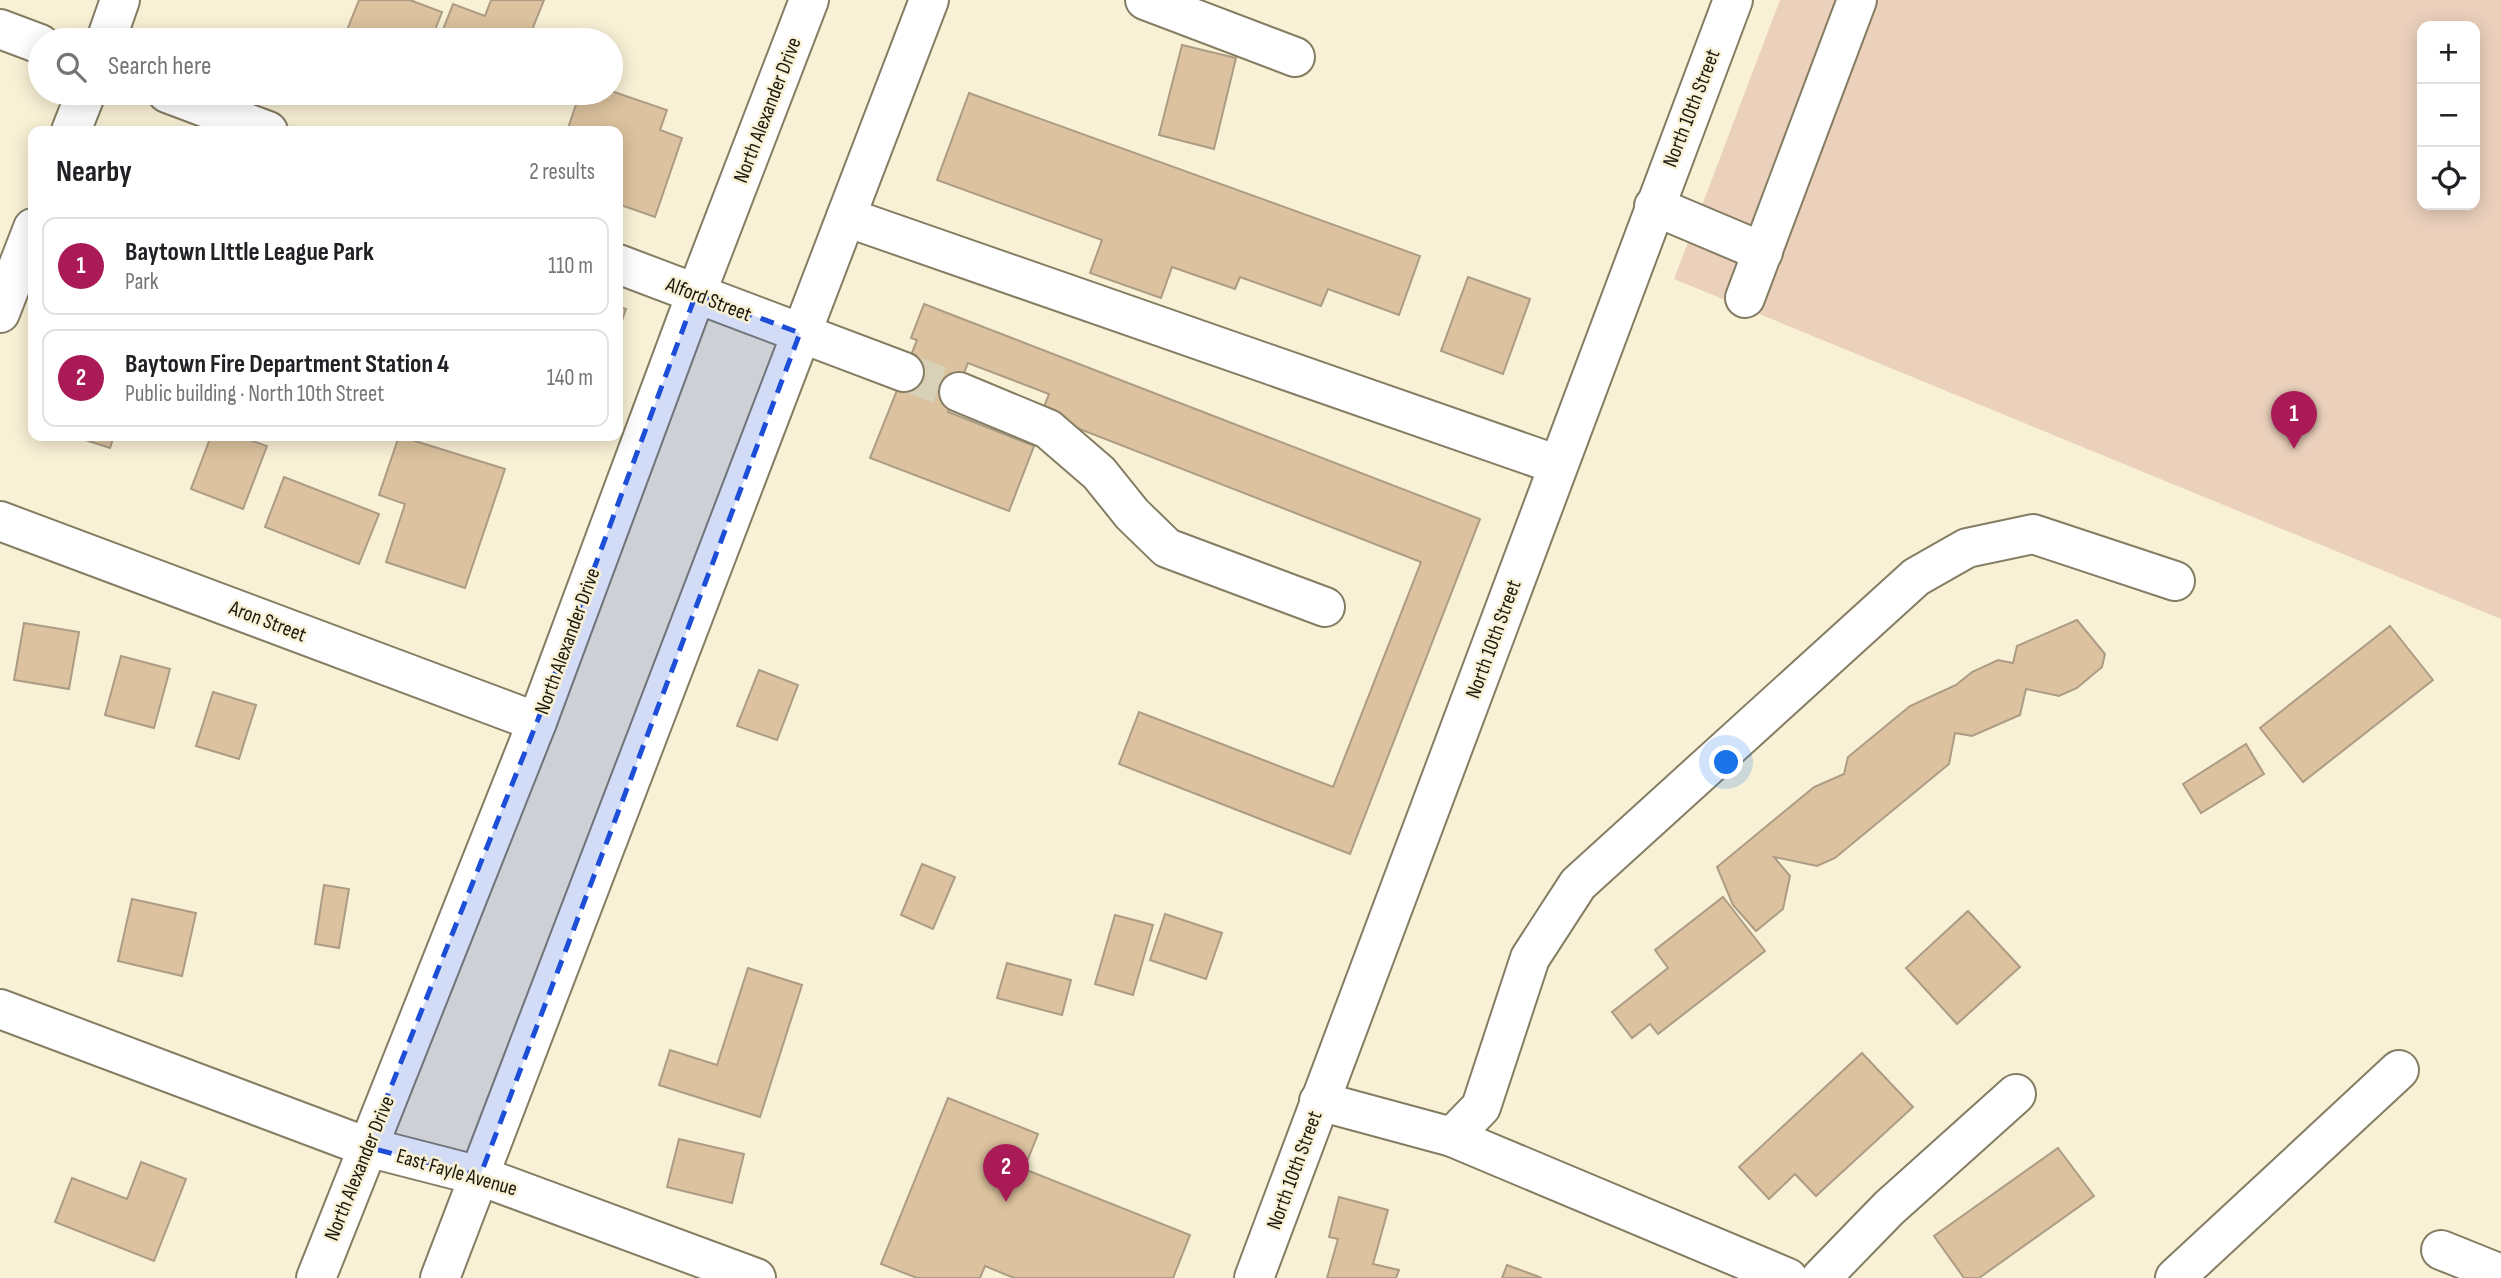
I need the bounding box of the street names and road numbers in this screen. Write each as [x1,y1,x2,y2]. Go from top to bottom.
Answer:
street label: North Alexander Drive [728,34,807,186]
street label: North 10th Street [1658,46,1725,171]
street label: Alford Street [662,271,755,327]
street label: North Alexander Drive [529,565,606,718]
street label: North 10th Street [1460,577,1526,702]
street label: Aron Street [225,595,310,648]
street label: North Alexander Drive [319,1092,400,1244]
street label: North 10th Street [1261,1108,1327,1233]
street label: East Fayle Avenue [394,1143,520,1202]

